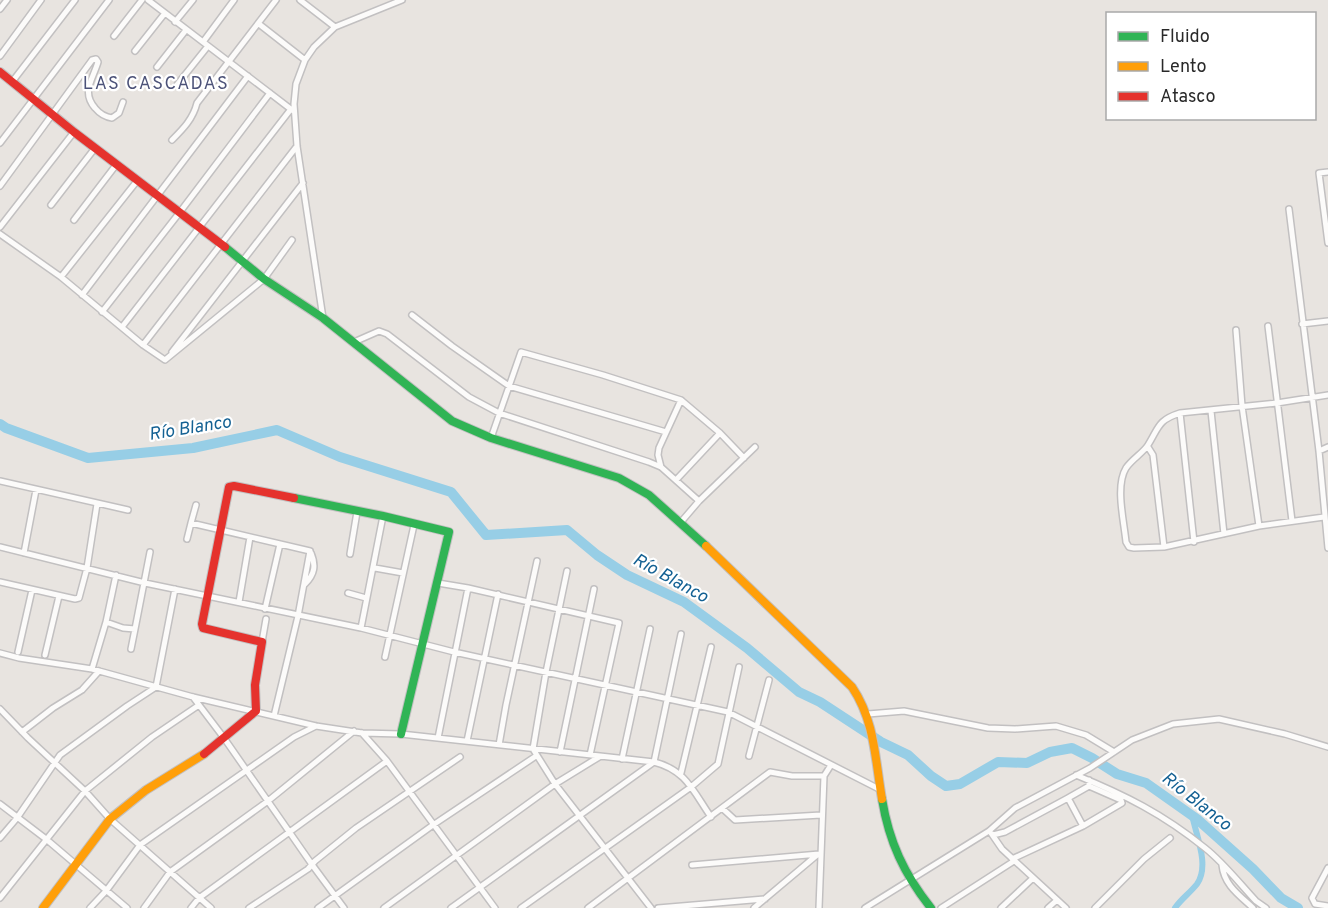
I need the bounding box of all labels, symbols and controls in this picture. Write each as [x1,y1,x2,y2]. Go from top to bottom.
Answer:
legend [1106,12,1316,120]
text: Fluido [1160,26,1210,49]
text: Lento [1160,56,1206,79]
district label: LAS CASCADAS [83,73,229,96]
text: Atasco [1160,86,1216,109]
water label: Río Blanco [147,411,233,447]
water label: Río Blanco [628,549,712,609]
water label: Río Blanco [1156,767,1236,837]

